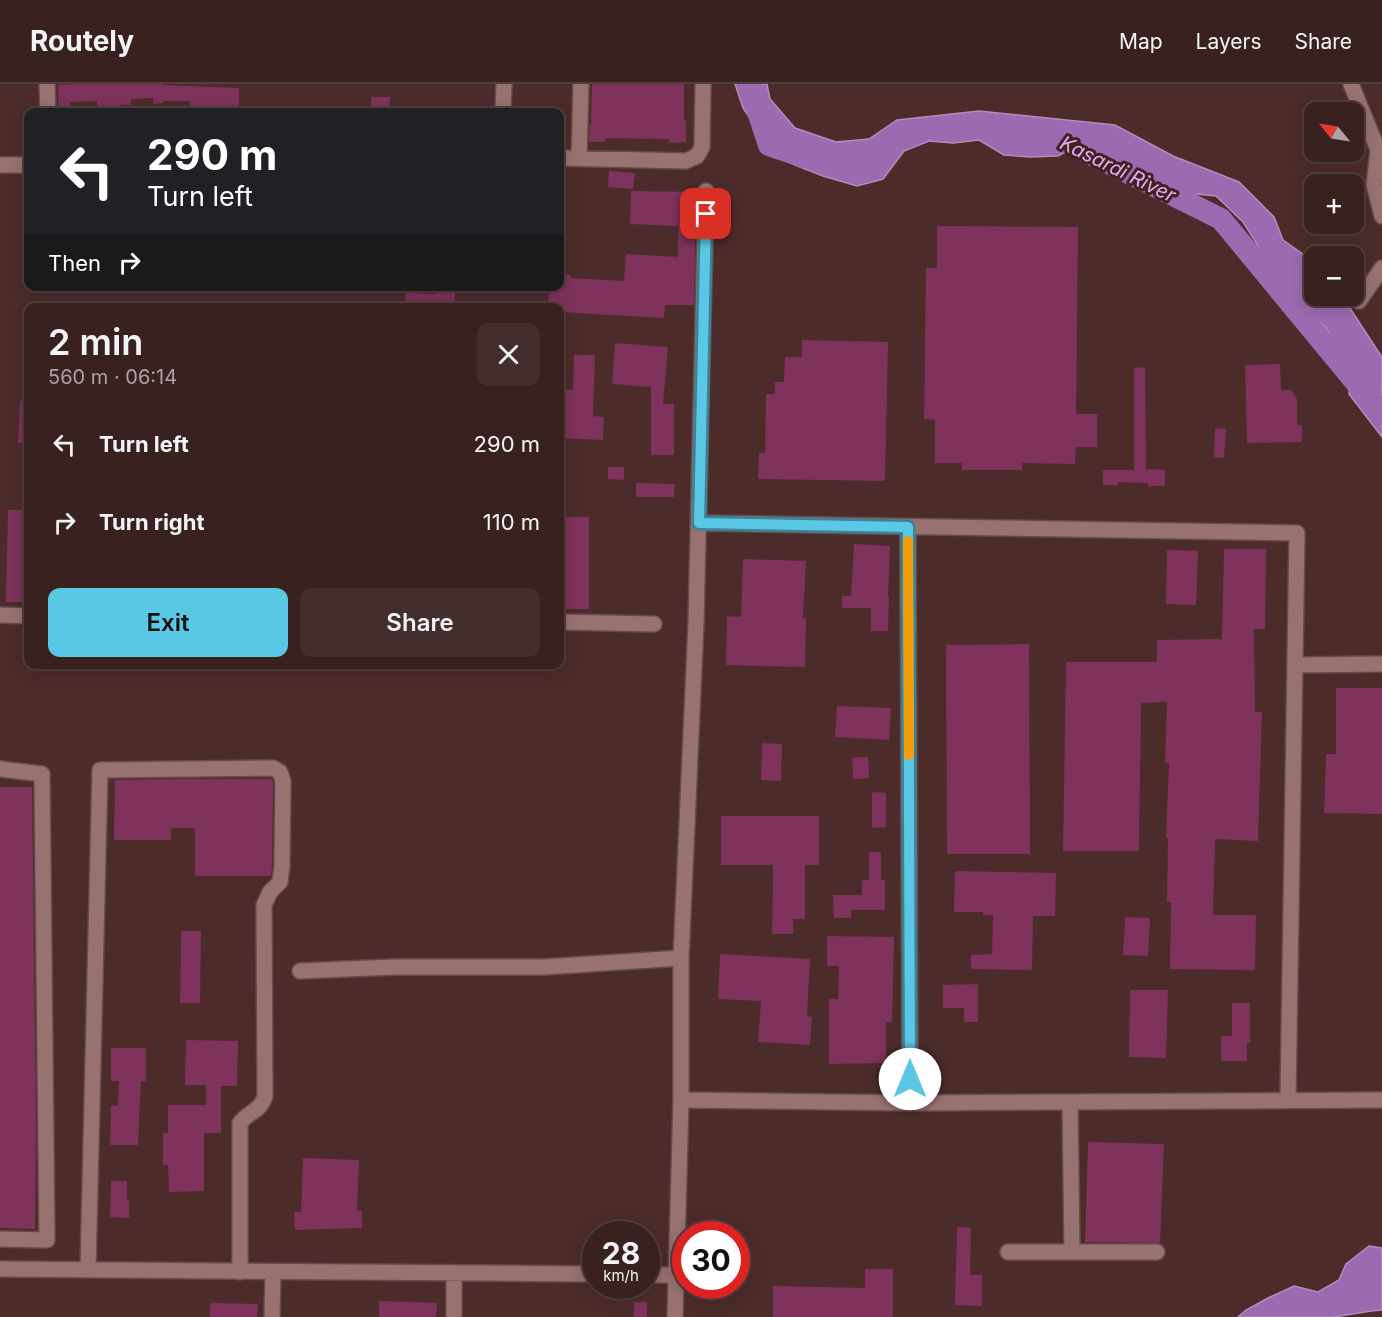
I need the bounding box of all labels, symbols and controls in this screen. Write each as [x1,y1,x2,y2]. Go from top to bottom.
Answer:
text: Routely [30,24,134,58]
text: Map [1119,29,1163,54]
text: Layers [1196,29,1262,54]
text: Share [1295,29,1352,54]
north arrow [1304,102,1364,162]
map controls [1304,102,1364,306]
text: 290 m [147,129,277,180]
water label: Kasardi River [1056,131,1180,207]
icon: left [48,132,126,210]
button: + [1304,174,1364,234]
text: Turn left [147,180,253,213]
pin [680,188,731,239]
icon: arrive [689,197,722,230]
icon: right [113,246,146,279]
button: − [1304,246,1364,306]
text: Then [48,250,101,276]
text: 2 min [48,320,143,364]
button: close [477,323,540,386]
text: 560 m · 06:14 [48,365,177,389]
icon: left [48,428,81,461]
text: Turn left [99,431,189,457]
text: 290 m [474,431,540,457]
icon: right [48,506,81,539]
text: Turn right [99,509,205,535]
text: 110 m [483,509,540,535]
button: Exit [48,588,288,657]
button: Share [300,588,540,657]
position arrow [878,1047,942,1111]
speed limit sign: 30 [672,1221,750,1299]
text: 28 [602,1235,640,1271]
text: km/h [603,1266,639,1285]

